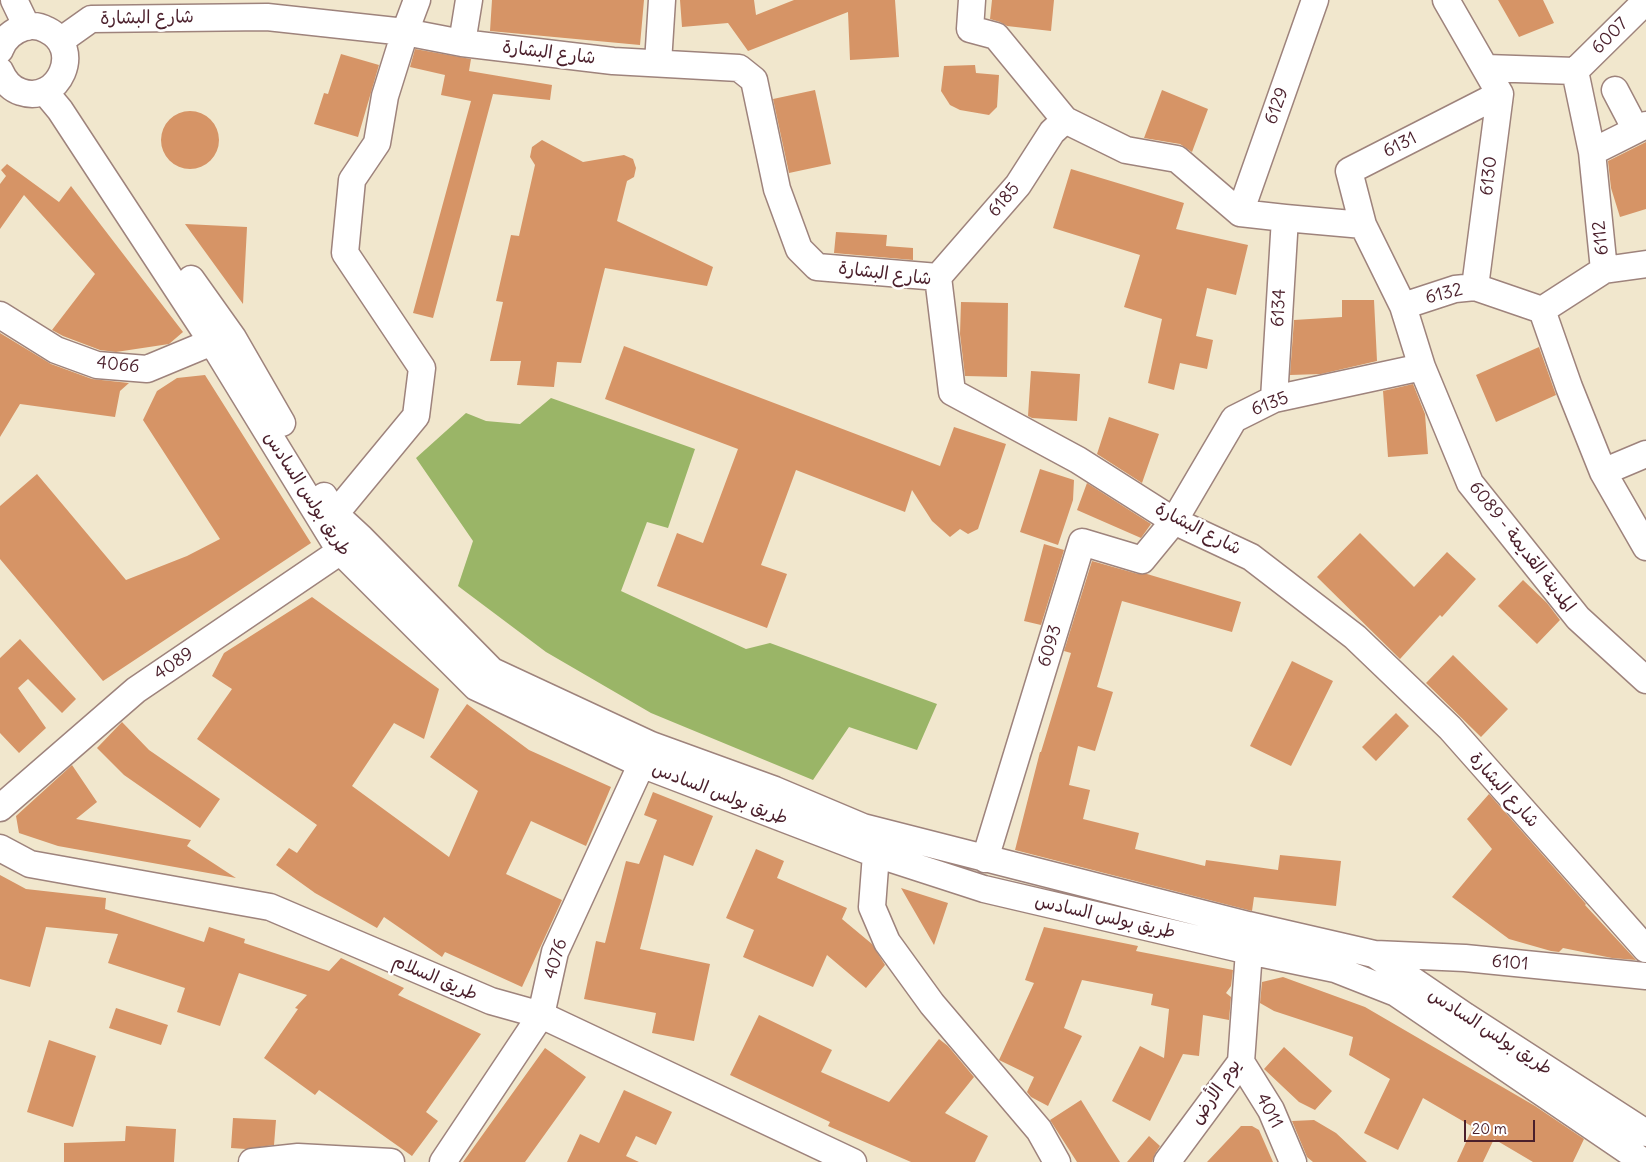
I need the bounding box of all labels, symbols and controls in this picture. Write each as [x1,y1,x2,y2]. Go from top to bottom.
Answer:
street label: شارع البشارة [100,6,194,30]
street label: 6007 [1587,13,1633,59]
street label: شارع البشارة [501,37,597,69]
street label: 6129 [1260,85,1294,127]
street label: 6131 [1380,127,1420,163]
street label: 6130 [1476,155,1502,197]
street label: 6185 [983,178,1025,222]
street label: 6112 [1588,220,1614,256]
street label: شارع البشارة [837,258,933,290]
street label: 6132 [1423,279,1465,309]
street label: 6134 [1267,288,1291,328]
street label: 4066 [95,352,141,378]
street label: 6135 [1248,387,1292,421]
street label: طريق بولس السادس [259,428,355,560]
street label: المدينة القديمة - 6089 [1464,477,1580,617]
street label: شارع البشارة [1151,498,1245,560]
street label: 6093 [1033,622,1067,670]
street label: 4089 [150,643,198,685]
street label: شارع البشارة [1465,748,1543,832]
street label: طريق بولس السادس [649,758,791,830]
street label: طريق بولس السادس [1033,890,1177,944]
street label: 4076 [540,936,572,982]
street label: طريق السلام [389,950,481,1006]
street label: 6101 [1491,951,1529,975]
street label: طريق بولس السادس [1424,984,1556,1080]
street label: يوم الأرض [1186,1055,1246,1129]
street label: 4011 [1251,1090,1287,1132]
scale bar [1466,1110,1537,1142]
text: 20 m [1472,1119,1507,1138]

